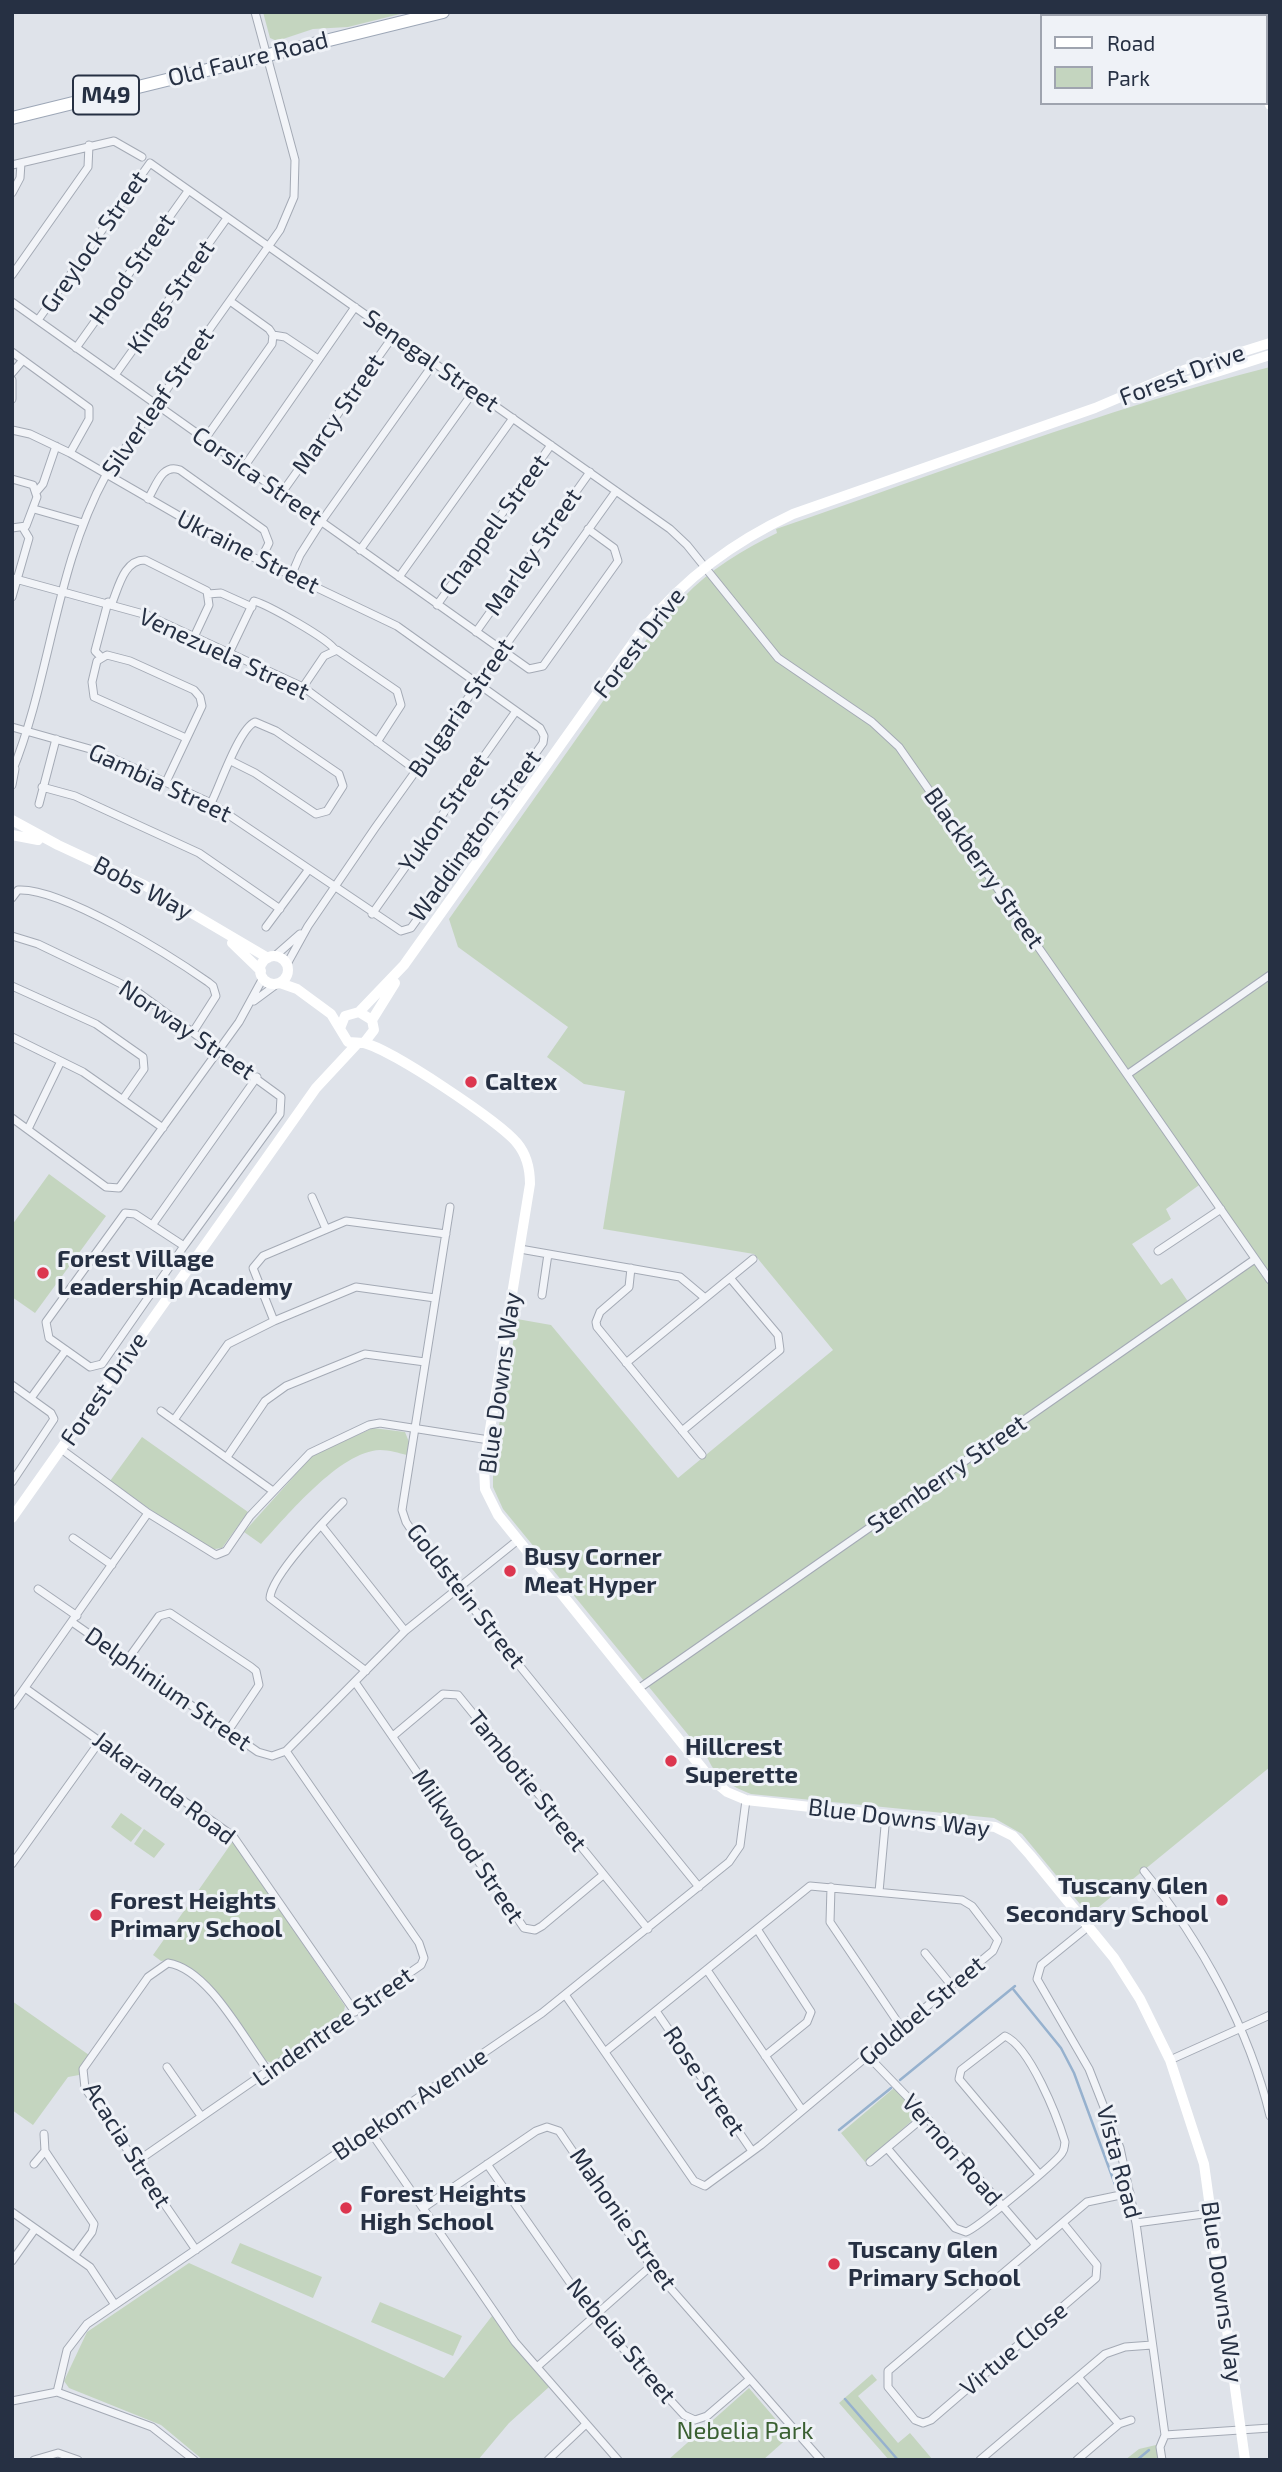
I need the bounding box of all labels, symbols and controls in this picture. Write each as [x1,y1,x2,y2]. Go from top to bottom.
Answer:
legend [1040,14,1268,105]
street label: Old Faure Road [165,25,331,93]
text: Road [1107,30,1155,55]
text: Park [1107,65,1150,90]
road number: M49 [73,76,139,114]
street label: Greylock Street [34,165,154,319]
street label: Hood Street [83,208,181,330]
street label: Kings Street [121,235,221,359]
street label: Senegal Street [358,304,504,418]
street label: Silverleaf Street [96,322,220,482]
street label: Forest Drive [1115,338,1249,412]
street label: Marcy Street [286,348,390,480]
street label: Corsica Street [186,421,328,531]
street label: Chappell Street [433,449,555,601]
street label: Marley Street [479,483,587,621]
street label: Ukraine Street [172,504,324,600]
street label: Forest Drive [587,582,691,704]
street label: Venezuela Street [134,602,314,706]
street label: Bulgaria Street [402,633,520,783]
street label: Gambia Street [84,737,236,829]
street label: Waddington Street [403,745,547,927]
street label: Yukon Street [393,748,495,878]
street label: Blackberry Street [918,782,1050,954]
street label: Bobs Way [89,850,197,926]
street label: Norway Street [114,974,260,1086]
place label: Caltex [485,1068,557,1096]
marker: Caltex [463,1074,479,1090]
place label: Forest Village Leadership Academy [57,1245,293,1301]
marker: Forest Village Leadership Academy [35,1265,51,1281]
street label: Blue Downs Way [473,1290,527,1476]
street label: Forest Drive [54,1327,154,1451]
street label: Stemberry Street [862,1409,1032,1539]
street label: Goldstein Street [401,1518,531,1674]
place label: Busy Corner Meat Hyper [524,1543,662,1599]
marker: Busy Corner Meat Hyper [502,1563,518,1579]
street label: Delphinium Street [79,1621,257,1757]
street label: Tambotie Street [461,1705,593,1857]
street label: Jakaranda Road [87,1725,241,1851]
place label: Hillcrest Superette [685,1733,798,1789]
marker: Hillcrest Superette [663,1753,679,1769]
street label: Milkwood Street [406,1764,530,1928]
street label: Blue Downs Way [806,1793,992,1843]
place label: Tuscany Glen Secondary School [1006,1872,1208,1928]
place label: Forest Heights Primary School [110,1887,282,1943]
marker: Tuscany Glen Secondary School [1214,1892,1230,1908]
marker: Forest Heights Primary School [88,1907,104,1923]
street label: Goldbel Street [853,1950,991,2072]
street label: Lindentree Street [247,1961,419,2093]
street label: Rose Street [657,2021,751,2141]
street label: Bloekom Avenue [327,2042,493,2166]
street label: Acacia Street [77,2077,177,2213]
street label: Vernon Road [896,2088,1008,2212]
street label: Vista Road [1090,2102,1148,2222]
street label: Mahonie Street [563,2142,683,2296]
place label: Forest Heights High School [360,2180,526,2236]
street label: Blue Downs Way [1195,2199,1249,2385]
marker: Forest Heights High School [338,2200,354,2216]
place label: Tuscany Glen Primary School [848,2236,1020,2292]
marker: Tuscany Glen Primary School [826,2256,842,2272]
street label: Nebelia Street [560,2272,682,2410]
street label: Virtue Close [955,2296,1073,2402]
park label: Nebelia Park [676,2417,814,2445]

